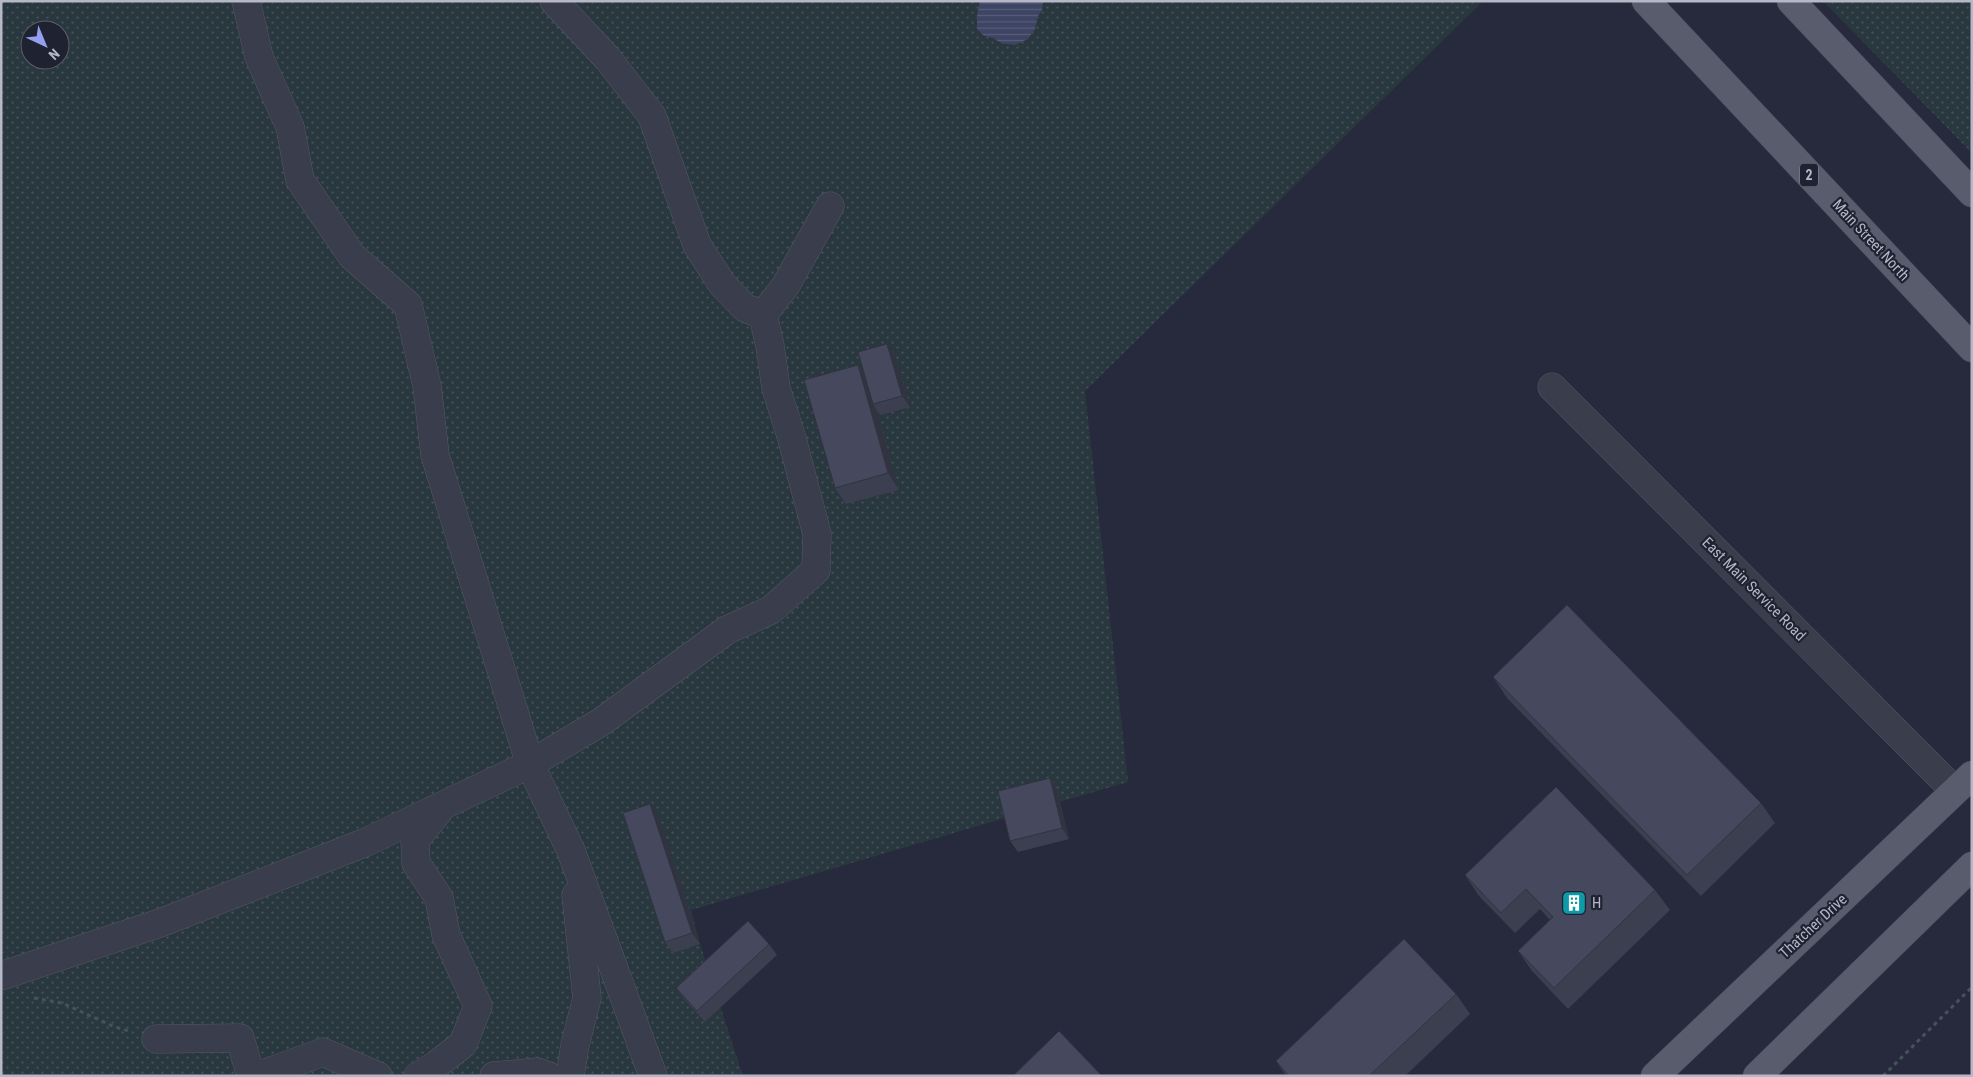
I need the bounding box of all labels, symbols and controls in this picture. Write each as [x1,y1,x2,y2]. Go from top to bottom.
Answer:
north arrow [20,20,70,70]
text: N [45,46,63,63]
road number: 2 [1800,164,1818,186]
street label: Main Street North [1829,196,1913,284]
street label: East Main Service Road [1699,534,1809,644]
building icon: H [1561,890,1587,916]
street label: Thatcher Drive [1775,890,1851,962]
place label: H [1592,894,1601,912]

